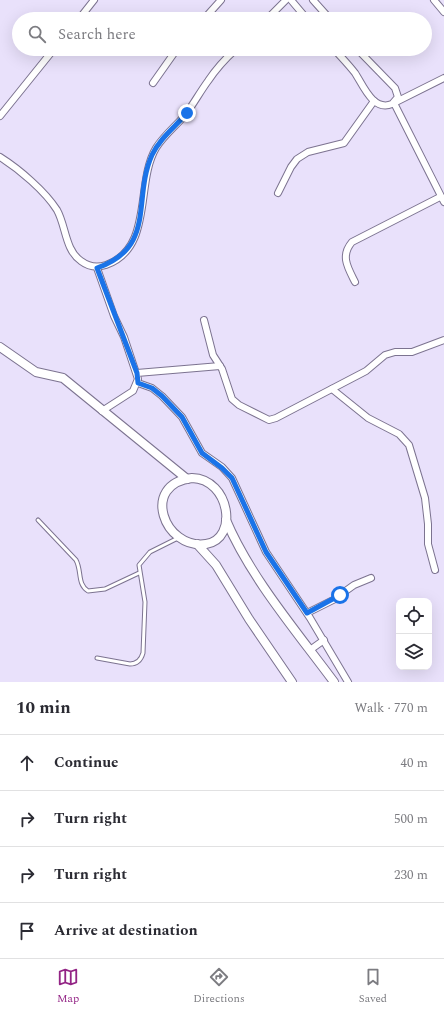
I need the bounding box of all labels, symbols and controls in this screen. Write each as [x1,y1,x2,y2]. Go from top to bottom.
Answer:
search box [12,12,432,56]
icon: search [26,23,48,45]
text: Search here [58,23,136,46]
route end [178,104,196,122]
route start [331,586,349,604]
map controls [396,598,432,670]
button: locate [396,598,432,634]
button: layers [396,634,432,670]
text: 10 min [16,695,71,721]
text: Walk · 770 m [354,698,428,718]
text: Continue [54,751,119,774]
icon: ahead [16,752,38,774]
text: 40 m [401,753,428,773]
text: Turn right [54,807,127,830]
icon: right [16,808,38,830]
text: 500 m [394,809,428,829]
text: Turn right [54,863,127,886]
icon: right [16,864,38,886]
text: 230 m [394,865,428,885]
text: Arrive at destination [54,919,198,942]
icon: arrive [16,920,38,942]
tab: Map [57,966,79,1007]
tab: Directions [193,966,245,1007]
tab: Saved [359,966,387,1007]

